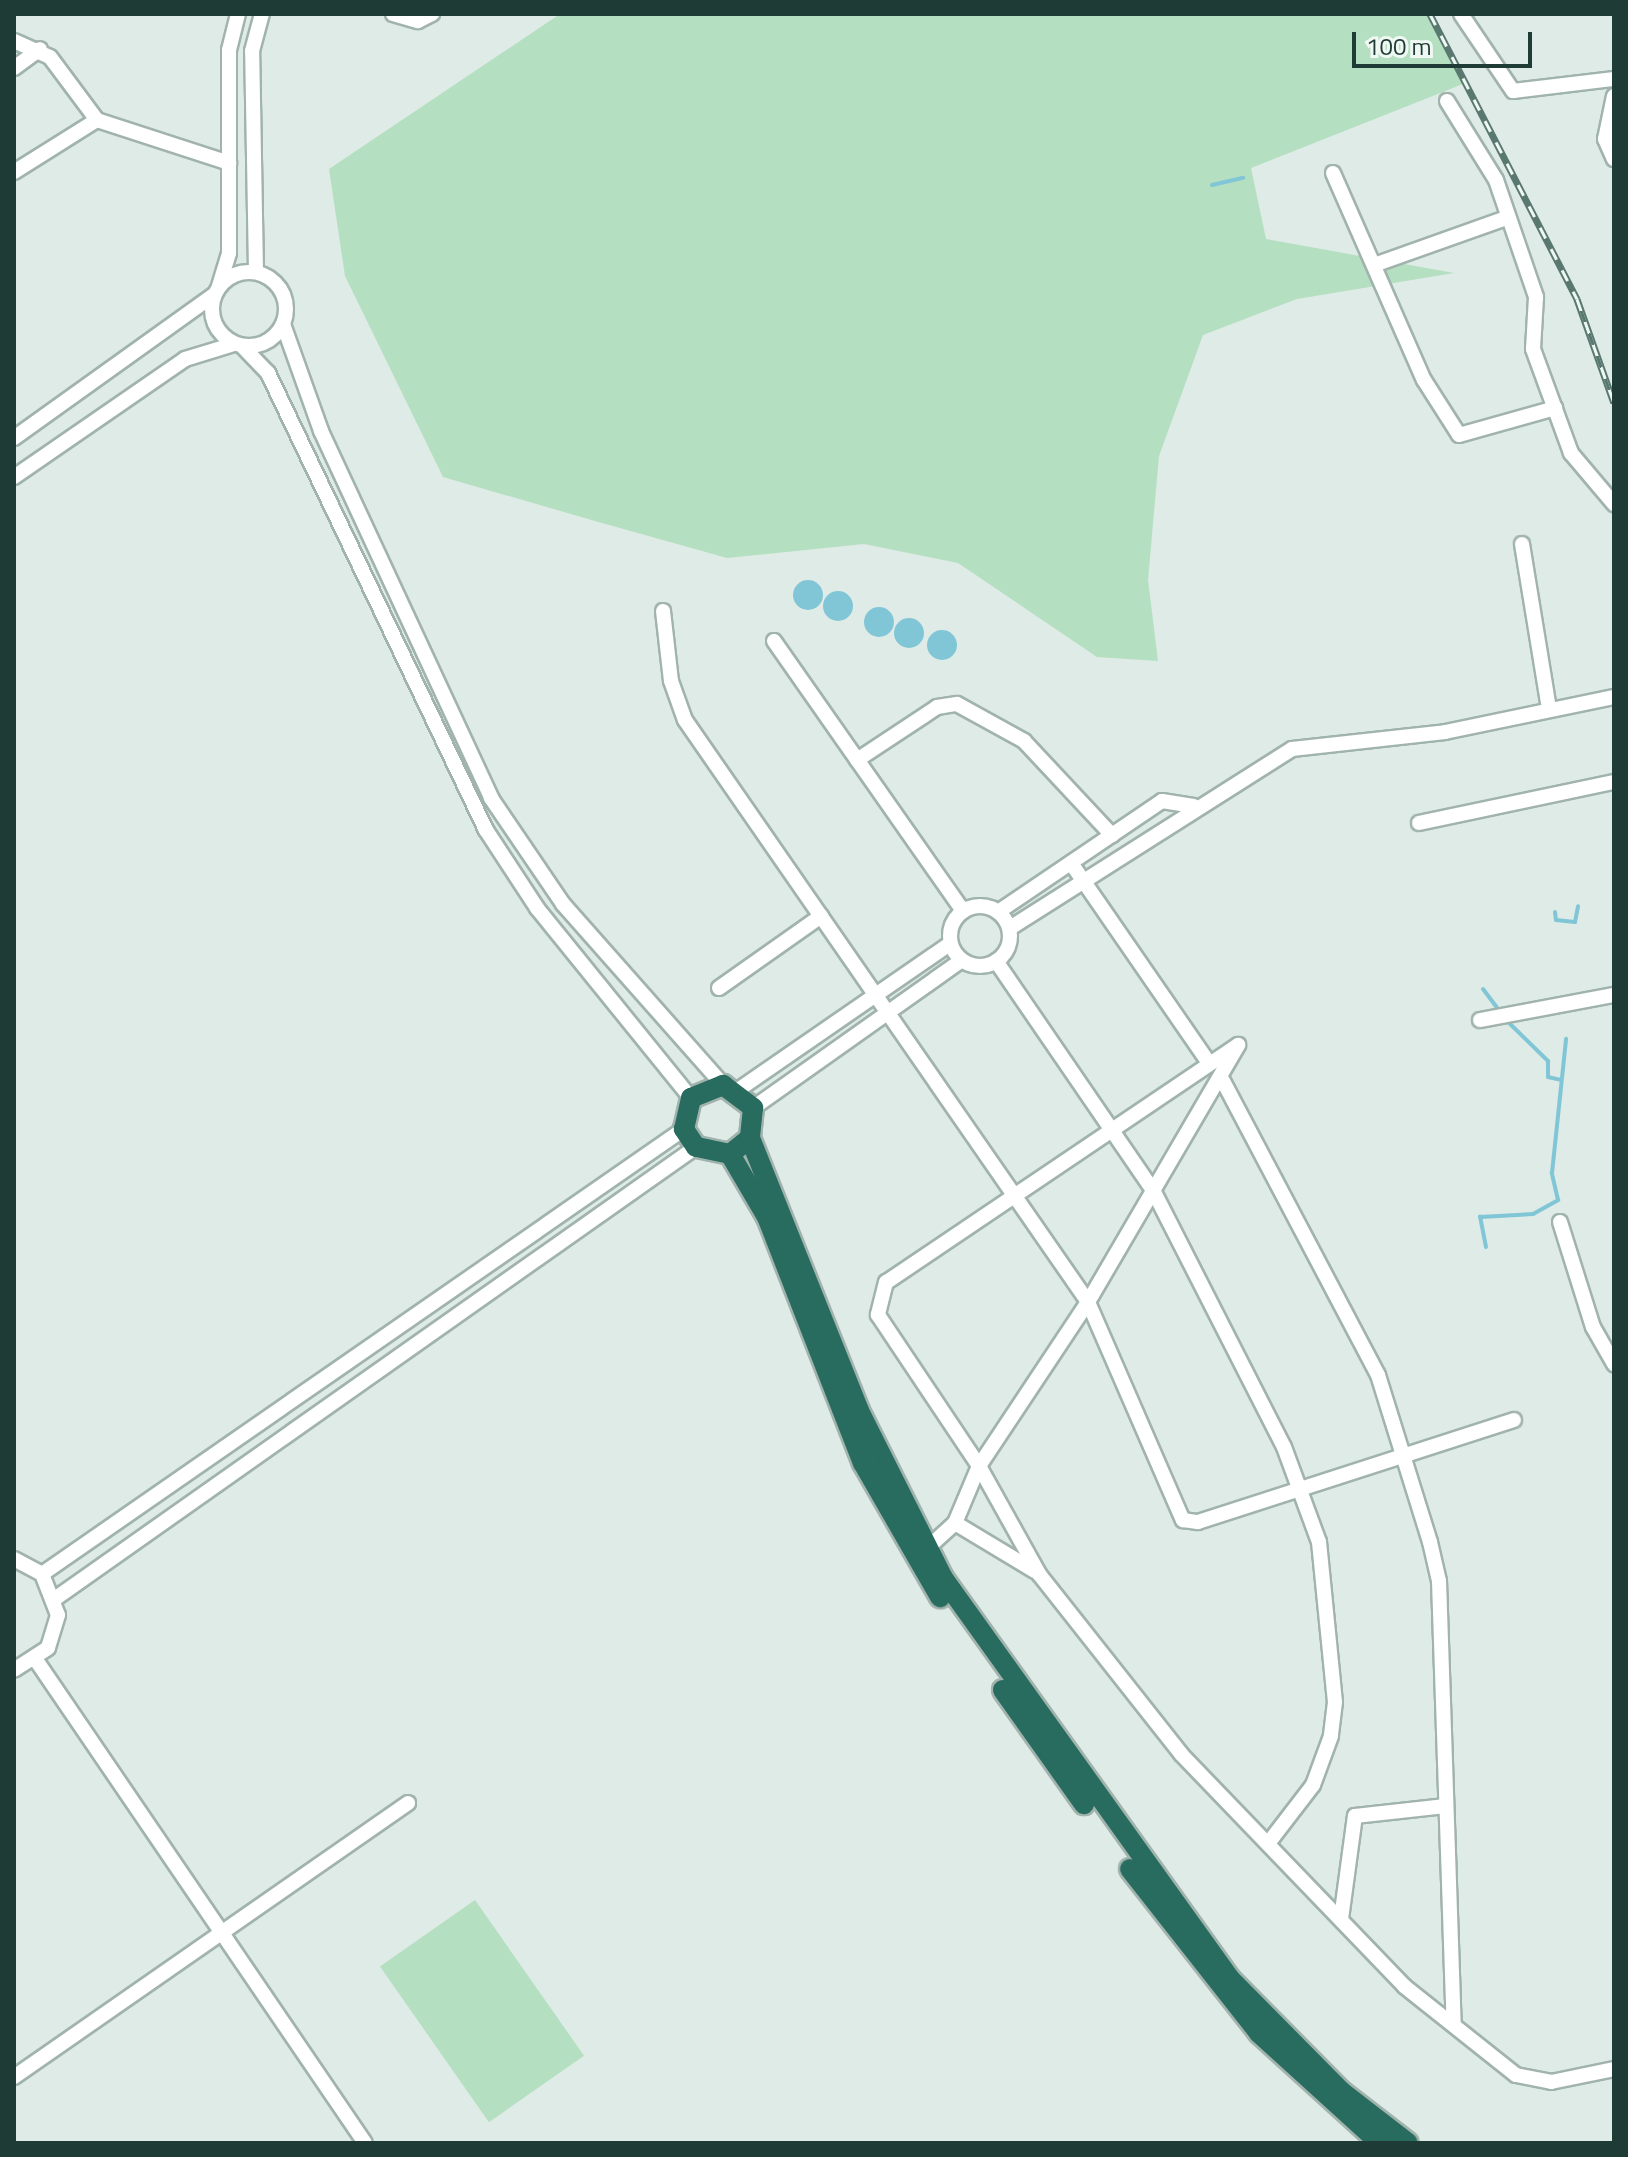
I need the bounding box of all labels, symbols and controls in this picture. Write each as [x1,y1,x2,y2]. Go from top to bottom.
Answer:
scale bar [1356,16,1536,66]
text: 100 m [1366,28,1432,64]

